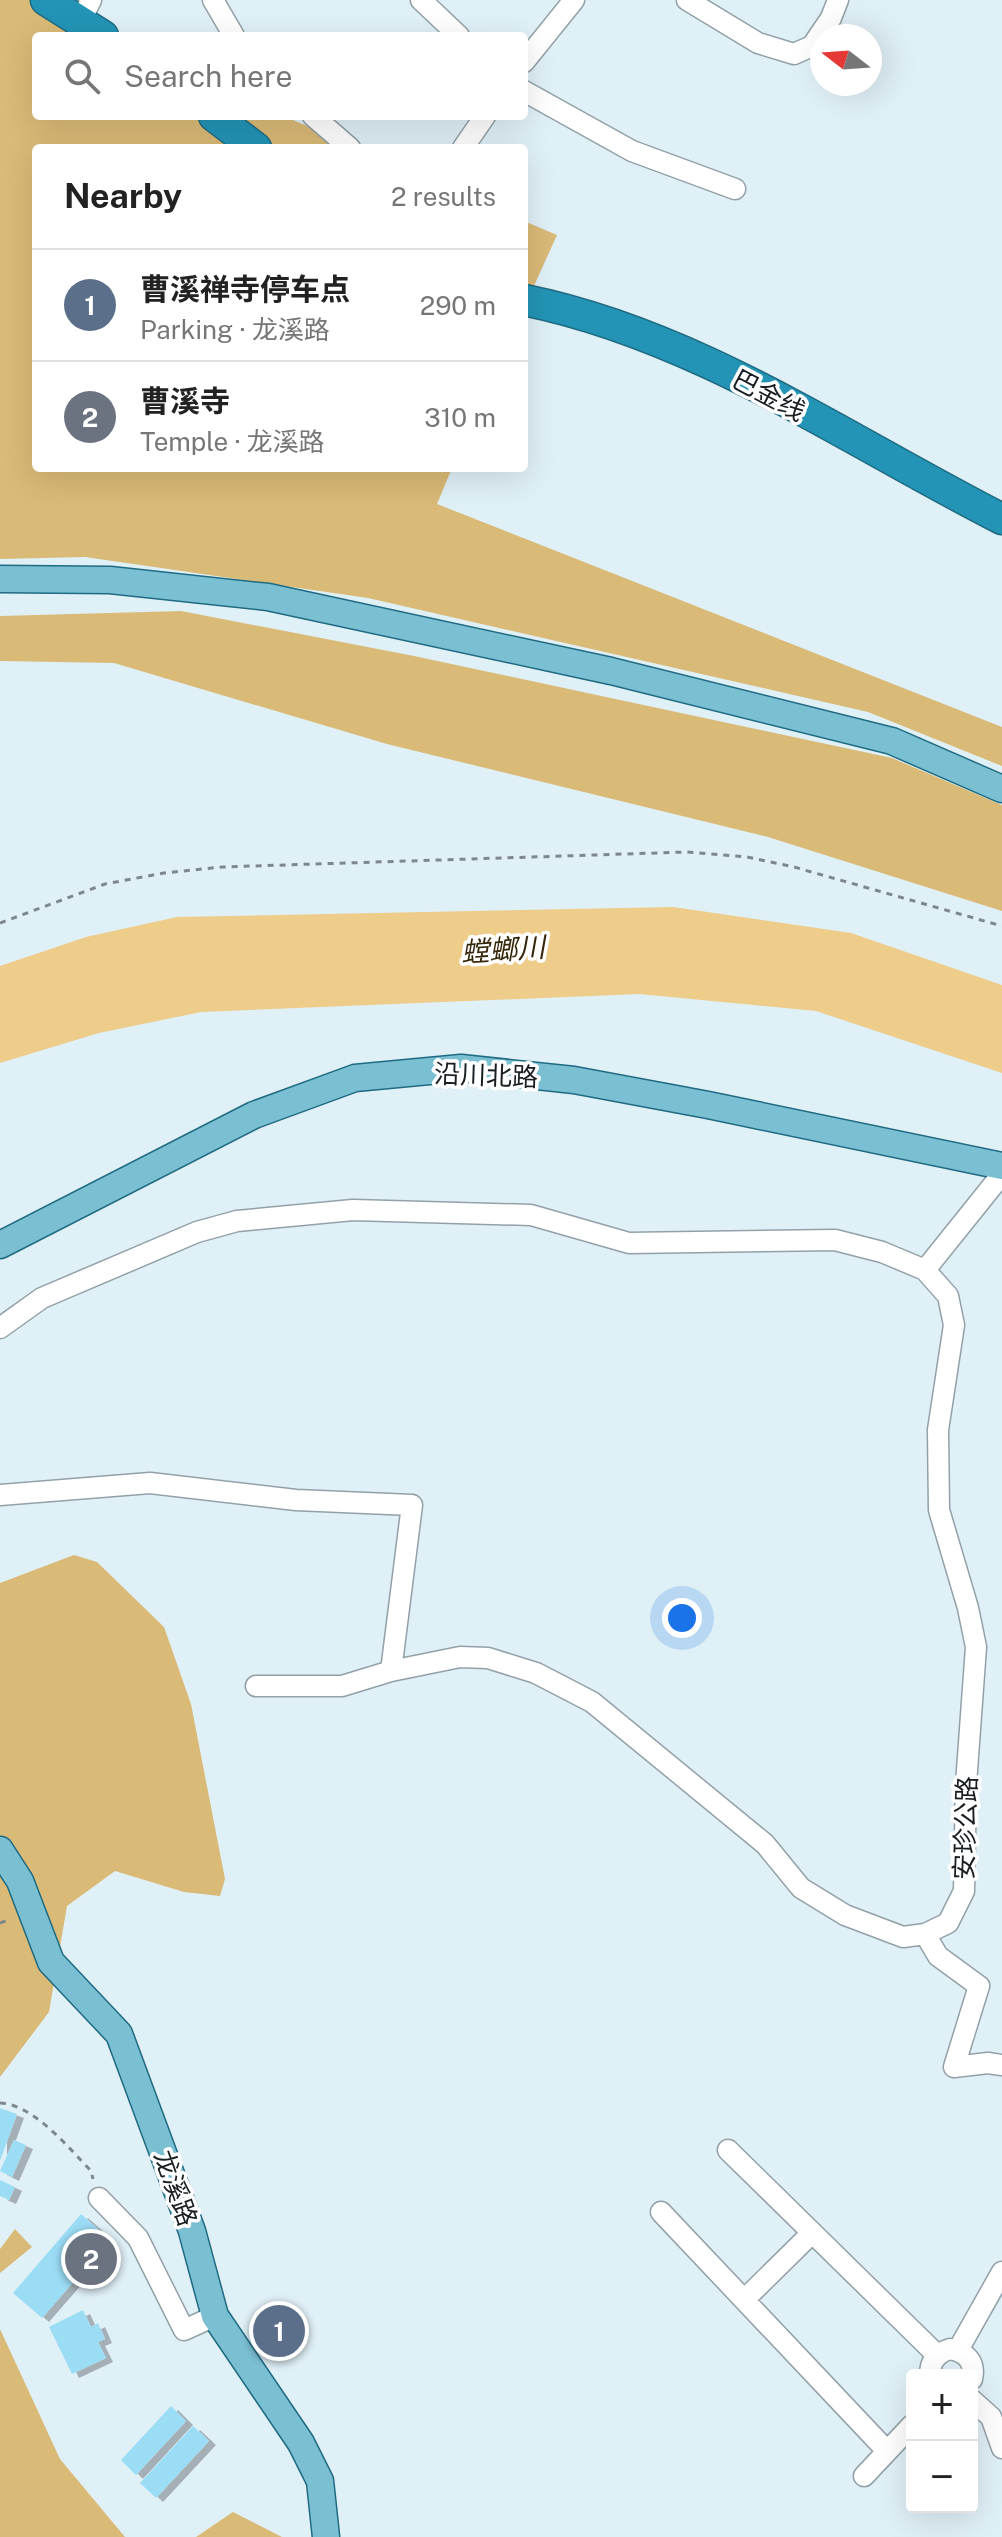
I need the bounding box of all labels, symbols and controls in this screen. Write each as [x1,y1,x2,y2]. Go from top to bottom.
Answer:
north arrow [810,24,882,96]
search box [32,32,528,120]
icon: search [60,54,104,98]
text: Search here [124,58,292,94]
text: Nearby [64,176,182,216]
text: 2 results [391,181,496,212]
text: 曹溪禅寺停车点 [140,271,350,307]
text: 1 [84,290,96,321]
text: 290 m [420,290,496,321]
text: Parking · 龙溪路 [140,314,330,345]
street label: 巴金线 [727,363,811,427]
text: 曹溪寺 [140,383,230,419]
text: 2 [82,402,98,433]
text: 310 m [424,402,496,433]
text: Temple · 龙溪路 [140,426,325,457]
water label: 螳螂川 [460,929,549,968]
street label: 沿川北路 [433,1058,539,1092]
your location [662,1598,702,1638]
street label: 安珍公路 [948,1775,982,1881]
street label: 龙溪路 [148,2146,204,2230]
pin: 2 [65,2229,117,2289]
pin: 1 [253,2301,305,2361]
map controls [906,2369,978,2513]
button: + [906,2369,978,2441]
button: − [906,2441,978,2513]

